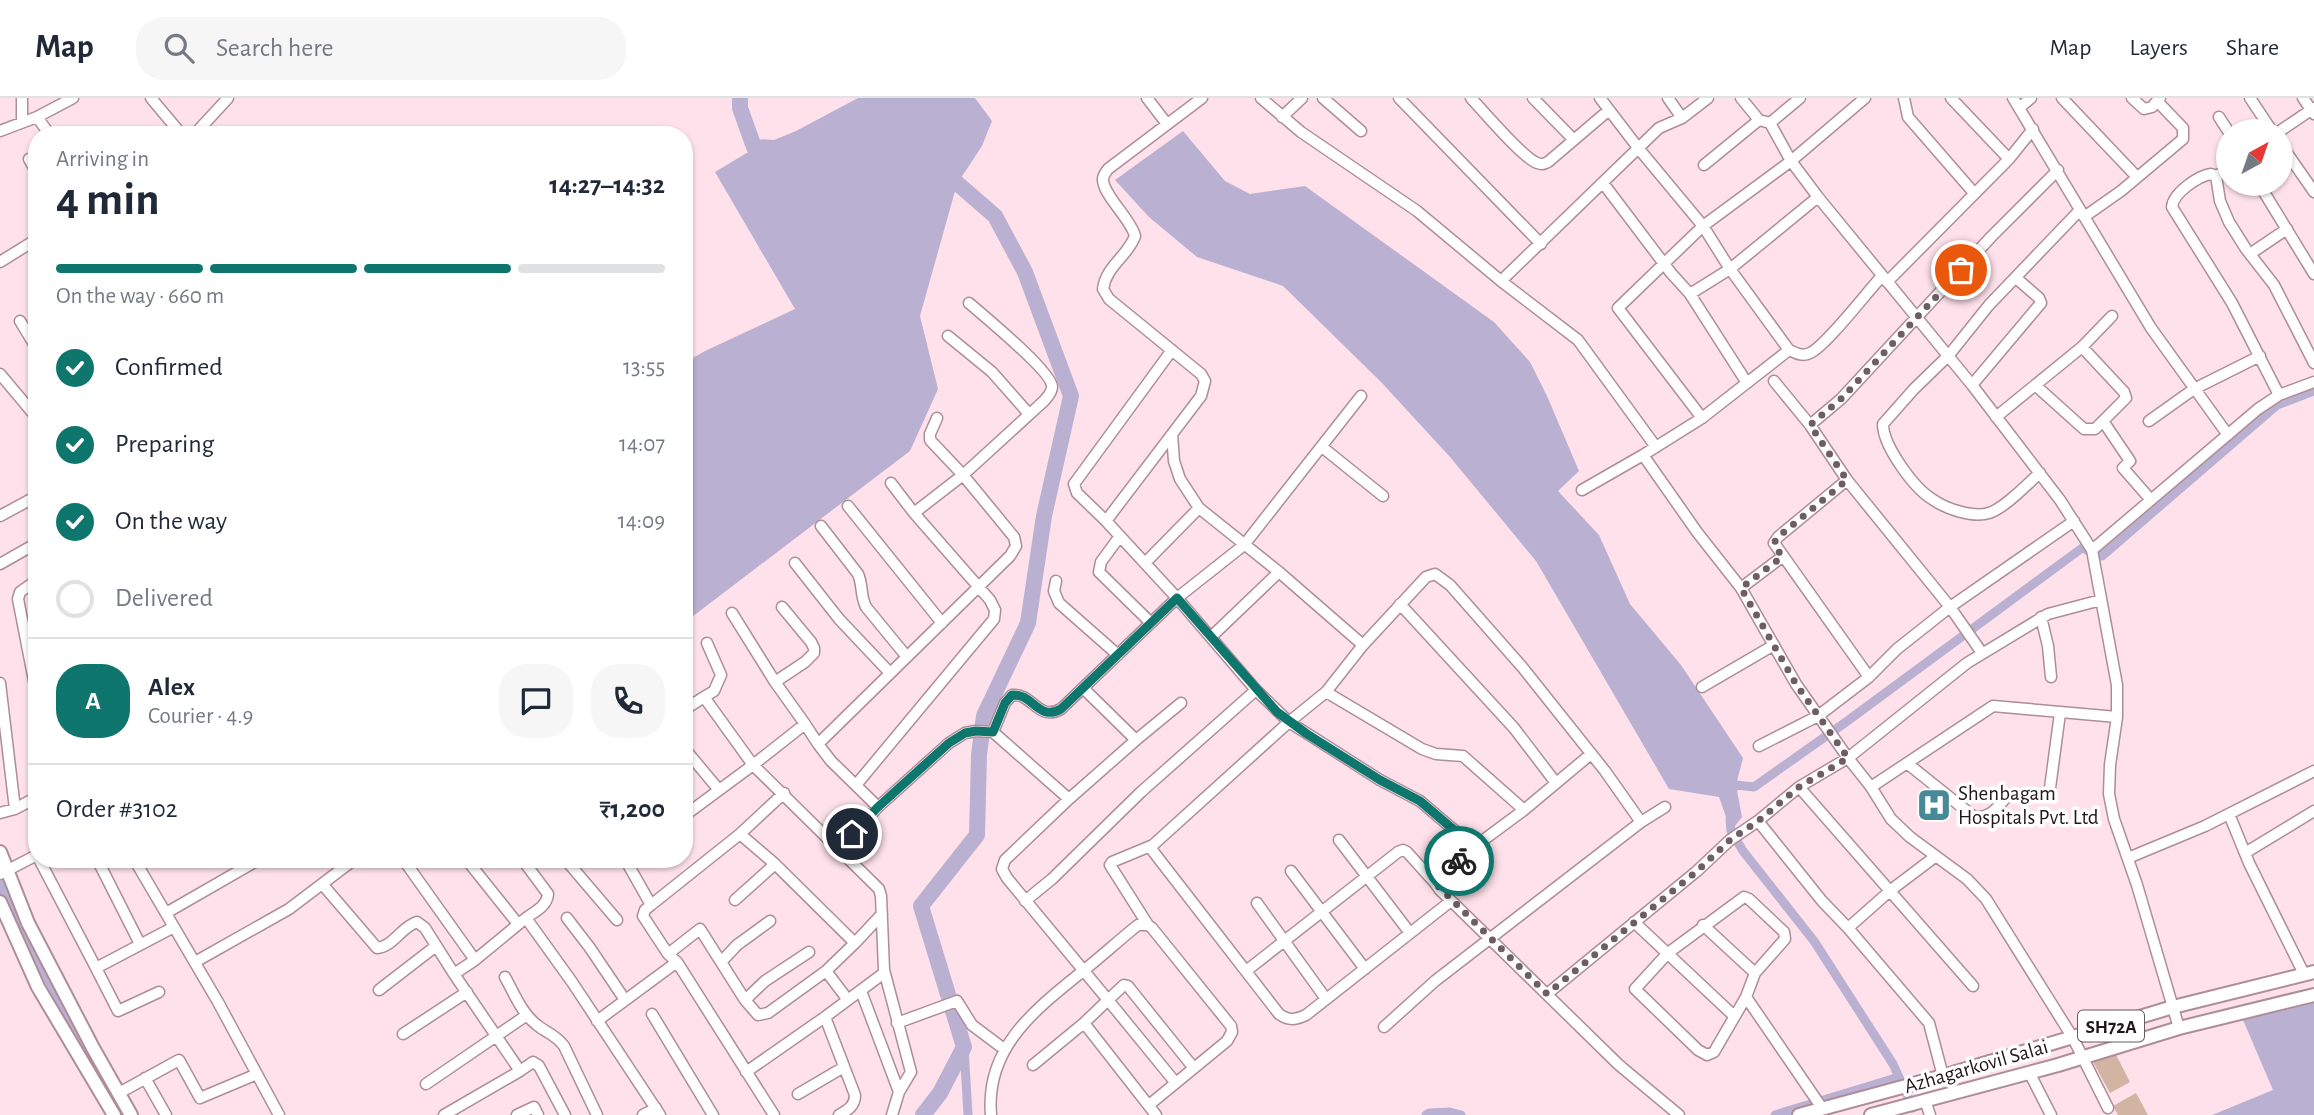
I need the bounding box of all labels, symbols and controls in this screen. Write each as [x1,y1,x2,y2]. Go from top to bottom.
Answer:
search box [136,17,626,80]
icon: search [160,29,198,67]
text: Map [35,31,94,64]
text: Search here [216,35,334,61]
text: Map [2049,36,2091,60]
text: Layers [2129,36,2188,60]
text: Share [2226,36,2279,60]
north arrow [2216,119,2292,196]
map controls [2216,119,2293,196]
text: Arriving in [56,148,149,171]
text: 14:27–14:32 [549,172,665,198]
text: 4 min [56,177,160,223]
pin [1931,240,1991,300]
icon: bag [1942,251,1980,289]
text: On the way · 660 m [56,285,224,308]
icon: check [56,349,94,387]
text: Confirmed [115,354,223,380]
text: 13:55 [623,356,665,379]
icon: check [56,426,94,464]
text: Preparing [115,431,214,457]
text: 14:07 [619,433,665,456]
icon: check [56,503,94,541]
text: On the way [115,508,227,534]
text: 14:09 [618,510,665,533]
text: Delivered [115,585,213,611]
button: chat [499,664,573,738]
button: phone [591,664,665,738]
text: Alex [148,674,195,700]
text: A [85,688,101,714]
text: Courier · 4.9 [148,705,253,728]
place label: Shenbagam Hospitals Pvt. Ltd [1958,783,2099,828]
hospital icon: Shenbagam Hospitals Pvt. Ltd [1915,786,1953,824]
text: Order #3102 [56,796,178,822]
text: ₹1,200 [599,796,665,822]
pin [822,804,882,864]
icon: home [833,815,871,853]
courier [1424,826,1494,896]
icon: bike [1440,842,1478,880]
road number: SH72A [2078,1010,2144,1042]
street label: Azhagarkovil Salai [1902,1036,2051,1097]

